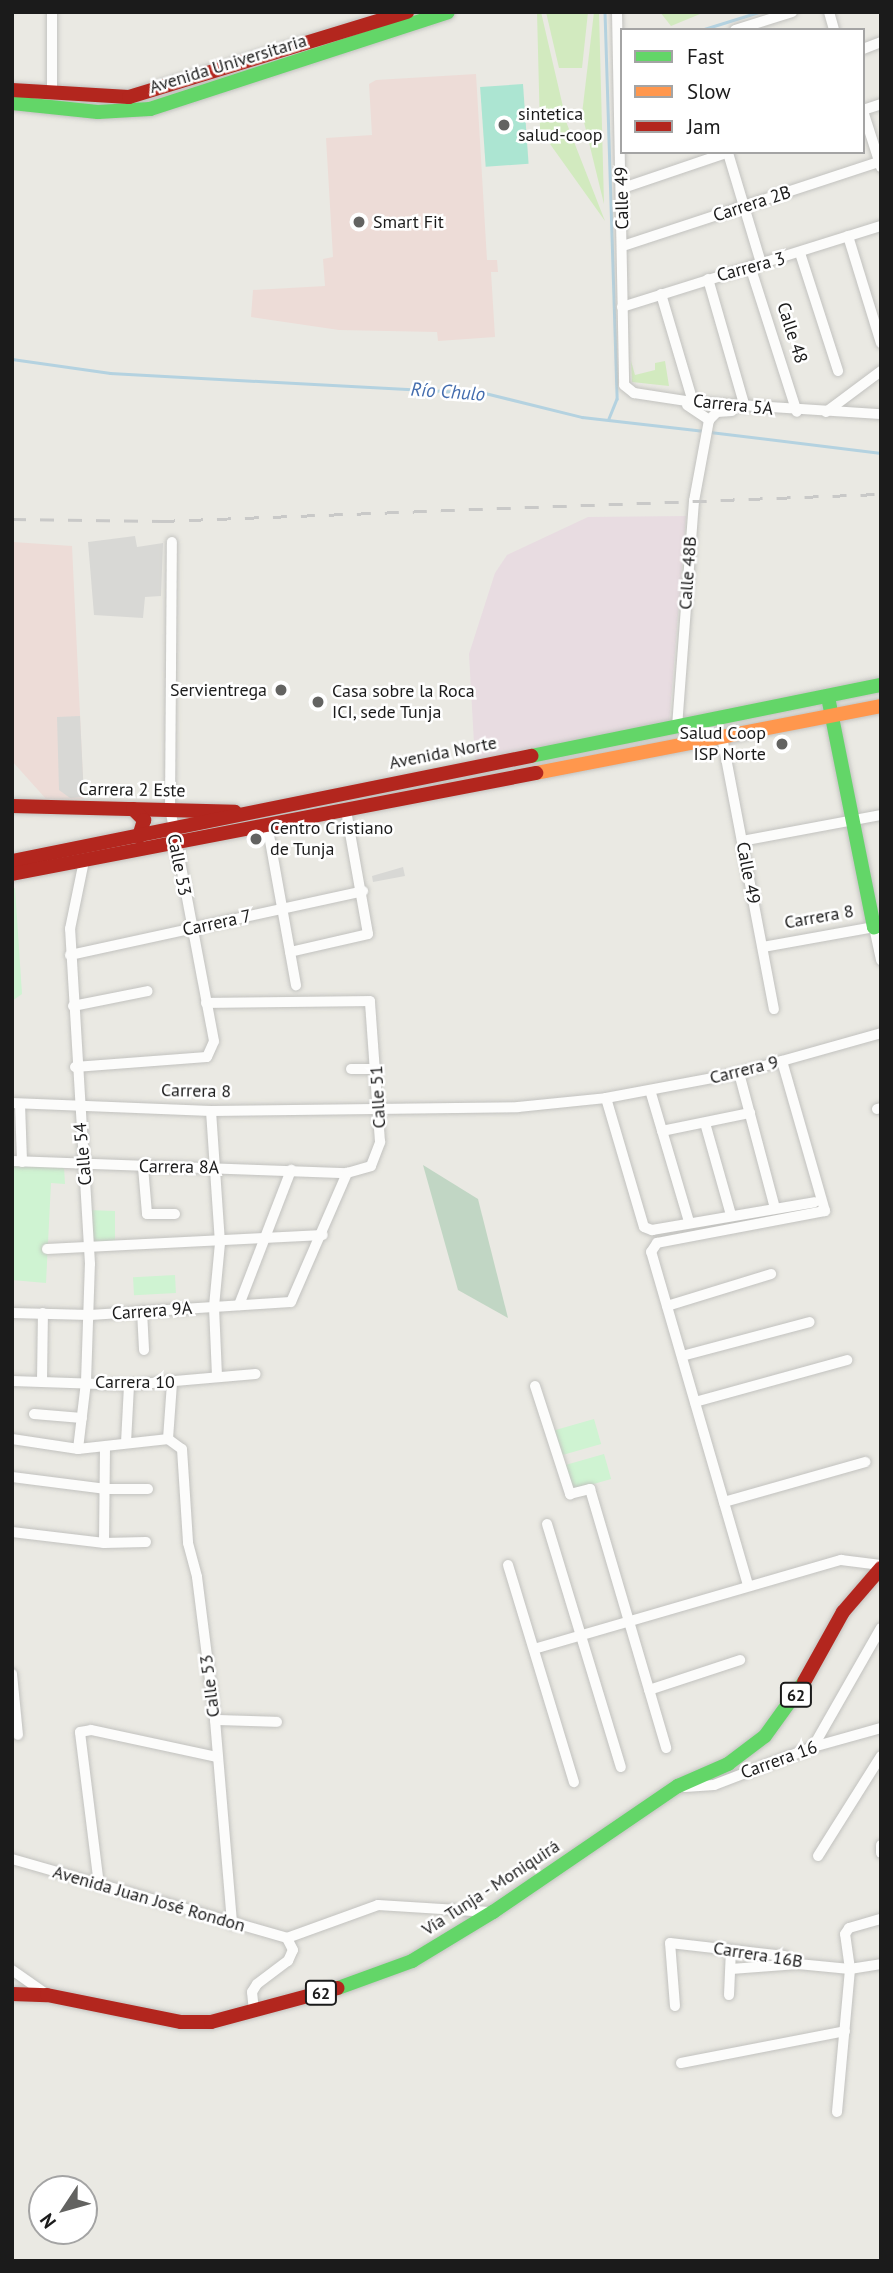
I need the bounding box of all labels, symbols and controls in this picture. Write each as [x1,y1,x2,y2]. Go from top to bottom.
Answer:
legend [620,28,865,154]
street label: Avenida Universitaria [147,30,309,98]
text: Fast [687,43,724,70]
text: Slow [687,78,731,105]
place label: sintetica salud-coop [518,104,602,146]
text: Jam [687,113,721,140]
marker: sintetica salud-coop [496,117,512,133]
street label: Calle 49 [611,166,633,230]
street label: Carrera 2B [710,181,794,227]
place label: Smart Fit [373,211,444,233]
marker: Smart Fit [351,214,367,230]
street label: Carrera 3 [714,248,788,286]
street label: Calle 48 [772,300,812,366]
water label: Río Chulo [410,378,486,406]
street label: Carrera 5A [692,390,774,420]
street label: Calle 48B [675,536,701,610]
place label: Servientrega [170,679,267,701]
place label: Casa sobre la Roca ICI, sede Tunja [332,681,475,724]
marker: Servientrega [273,682,289,698]
marker: Casa sobre la Roca ICI, sede Tunja [310,694,326,710]
place label: Salud Coop ISP Norte [679,723,766,766]
street label: Avenida Norte [387,732,499,774]
marker: Salud Coop ISP Norte [772,734,792,754]
street label: Carrera 2 Este [78,778,186,802]
place label: Centro Cristiano de Tunja [270,818,393,860]
marker: Centro Cristiano de Tunja [248,831,264,847]
street label: Calle 53 [162,832,196,898]
street label: Calle 49 [731,840,765,906]
street label: Carrera 8 [783,900,855,934]
street label: Carrera 7 [181,905,253,941]
street label: Carrera 9 [707,1051,781,1089]
street label: Calle 51 [366,1065,390,1129]
street label: Carrera 8 [161,1080,231,1102]
street label: Calle 54 [69,1122,97,1186]
street label: Carrera 8A [139,1155,219,1179]
street label: Carrera 9A [111,1297,193,1325]
street label: Carrera 10 [95,1371,175,1393]
street label: Calle 53 [195,1653,225,1719]
road number: 62 [778,1682,814,1708]
street label: Carrera 16 [738,1736,820,1784]
street label: Vía Tunja - Moniquirá [417,1834,565,1942]
street label: Avenida Juan José Rondon [50,1861,248,1937]
street label: Carrera 16B [712,1937,804,1973]
road number: 62 [304,1980,338,2006]
north arrow [28,2175,98,2245]
text: N [34,2209,61,2233]

